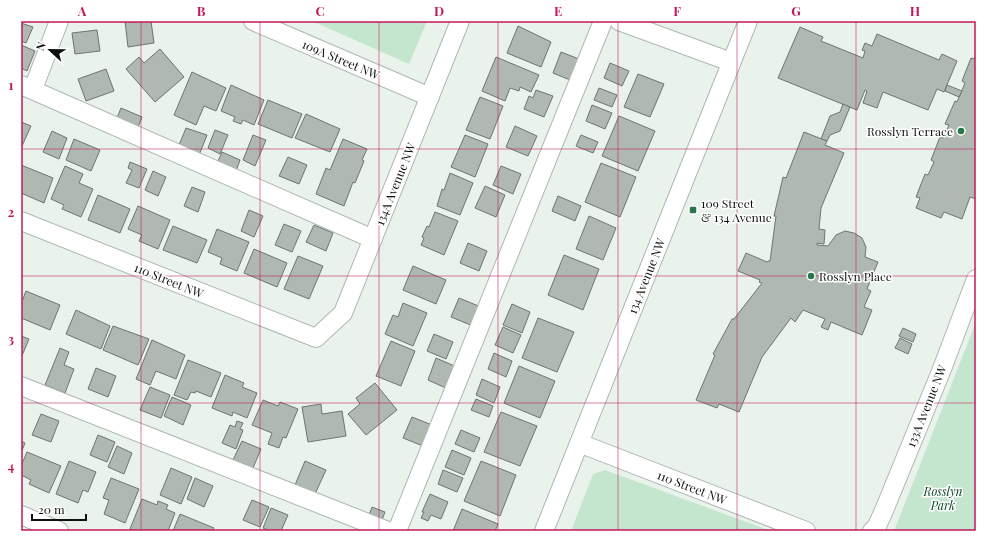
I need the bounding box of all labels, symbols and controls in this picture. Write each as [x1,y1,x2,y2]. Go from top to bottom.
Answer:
text: A [77,2,87,19]
text: B [197,2,206,19]
text: C [315,2,325,19]
text: D [434,2,444,19]
text: E [554,2,562,19]
text: F [673,2,681,19]
text: G [791,2,801,19]
text: H [910,2,920,19]
north arrow [30,30,70,70]
street label: 109A Street NW [300,35,382,83]
text: N [32,40,49,53]
text: 1 [9,76,14,93]
place label: Rosslyn Terrace [867,123,953,139]
marker: Rosslyn Terrace [956,126,966,136]
street label: 134A Avenue NW [371,140,419,228]
place label: 109 Street & 134 Avenue [701,195,772,225]
text: 2 [8,203,15,220]
marker: 109 Street & 134 Avenue [688,205,698,215]
street label: 134 Avenue NW [624,236,668,316]
street label: 110 Street NW [132,259,206,301]
place label: Rosslyn Place [819,268,892,284]
marker: Rosslyn Place [806,271,816,281]
text: 3 [8,330,14,347]
street label: 133A Avenue NW [902,362,950,449]
text: 4 [8,457,15,474]
street label: 110 Street NW [655,466,729,508]
park label: Rosslyn Park [922,483,963,513]
scale bar [32,496,86,522]
text: 20 m [38,501,65,517]

